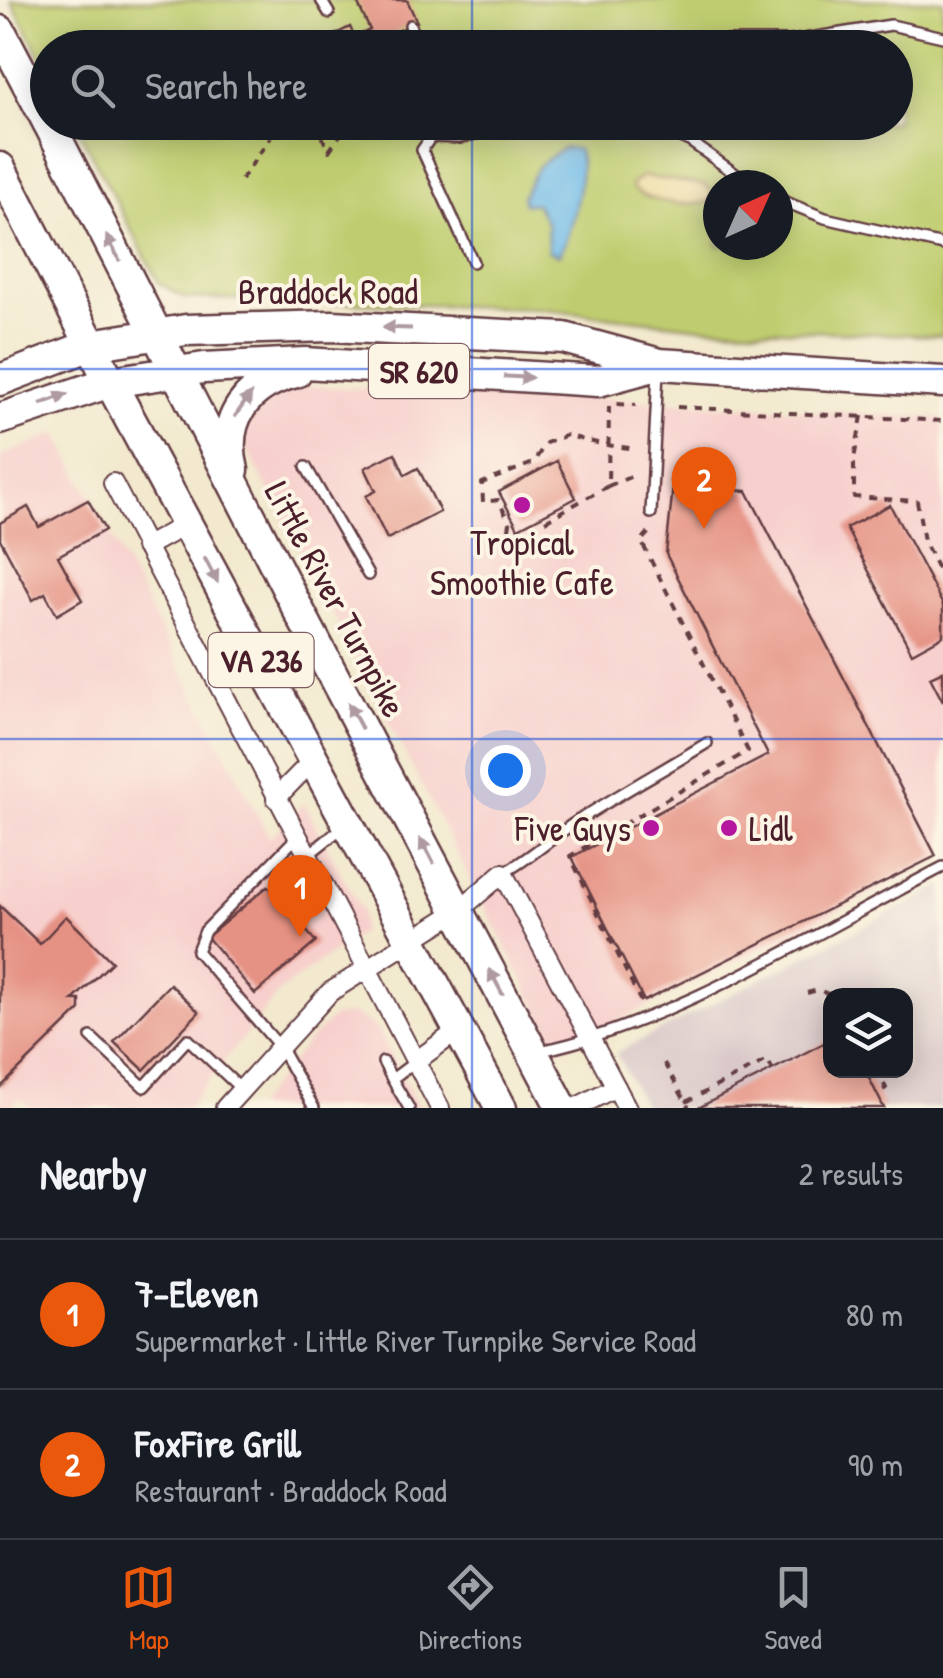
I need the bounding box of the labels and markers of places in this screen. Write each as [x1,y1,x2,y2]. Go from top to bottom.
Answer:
pin: 2 [672,446,736,529]
marker: Tropical Smoothie Cafe [511,494,533,516]
place label: Tropical Smoothie Cafe [430,519,614,606]
place label: Five Guys [514,805,631,852]
place label: Lidl [749,805,794,852]
marker: Five Guys [640,817,662,839]
marker: Lidl [718,817,740,839]
pin: 1 [268,854,332,937]

